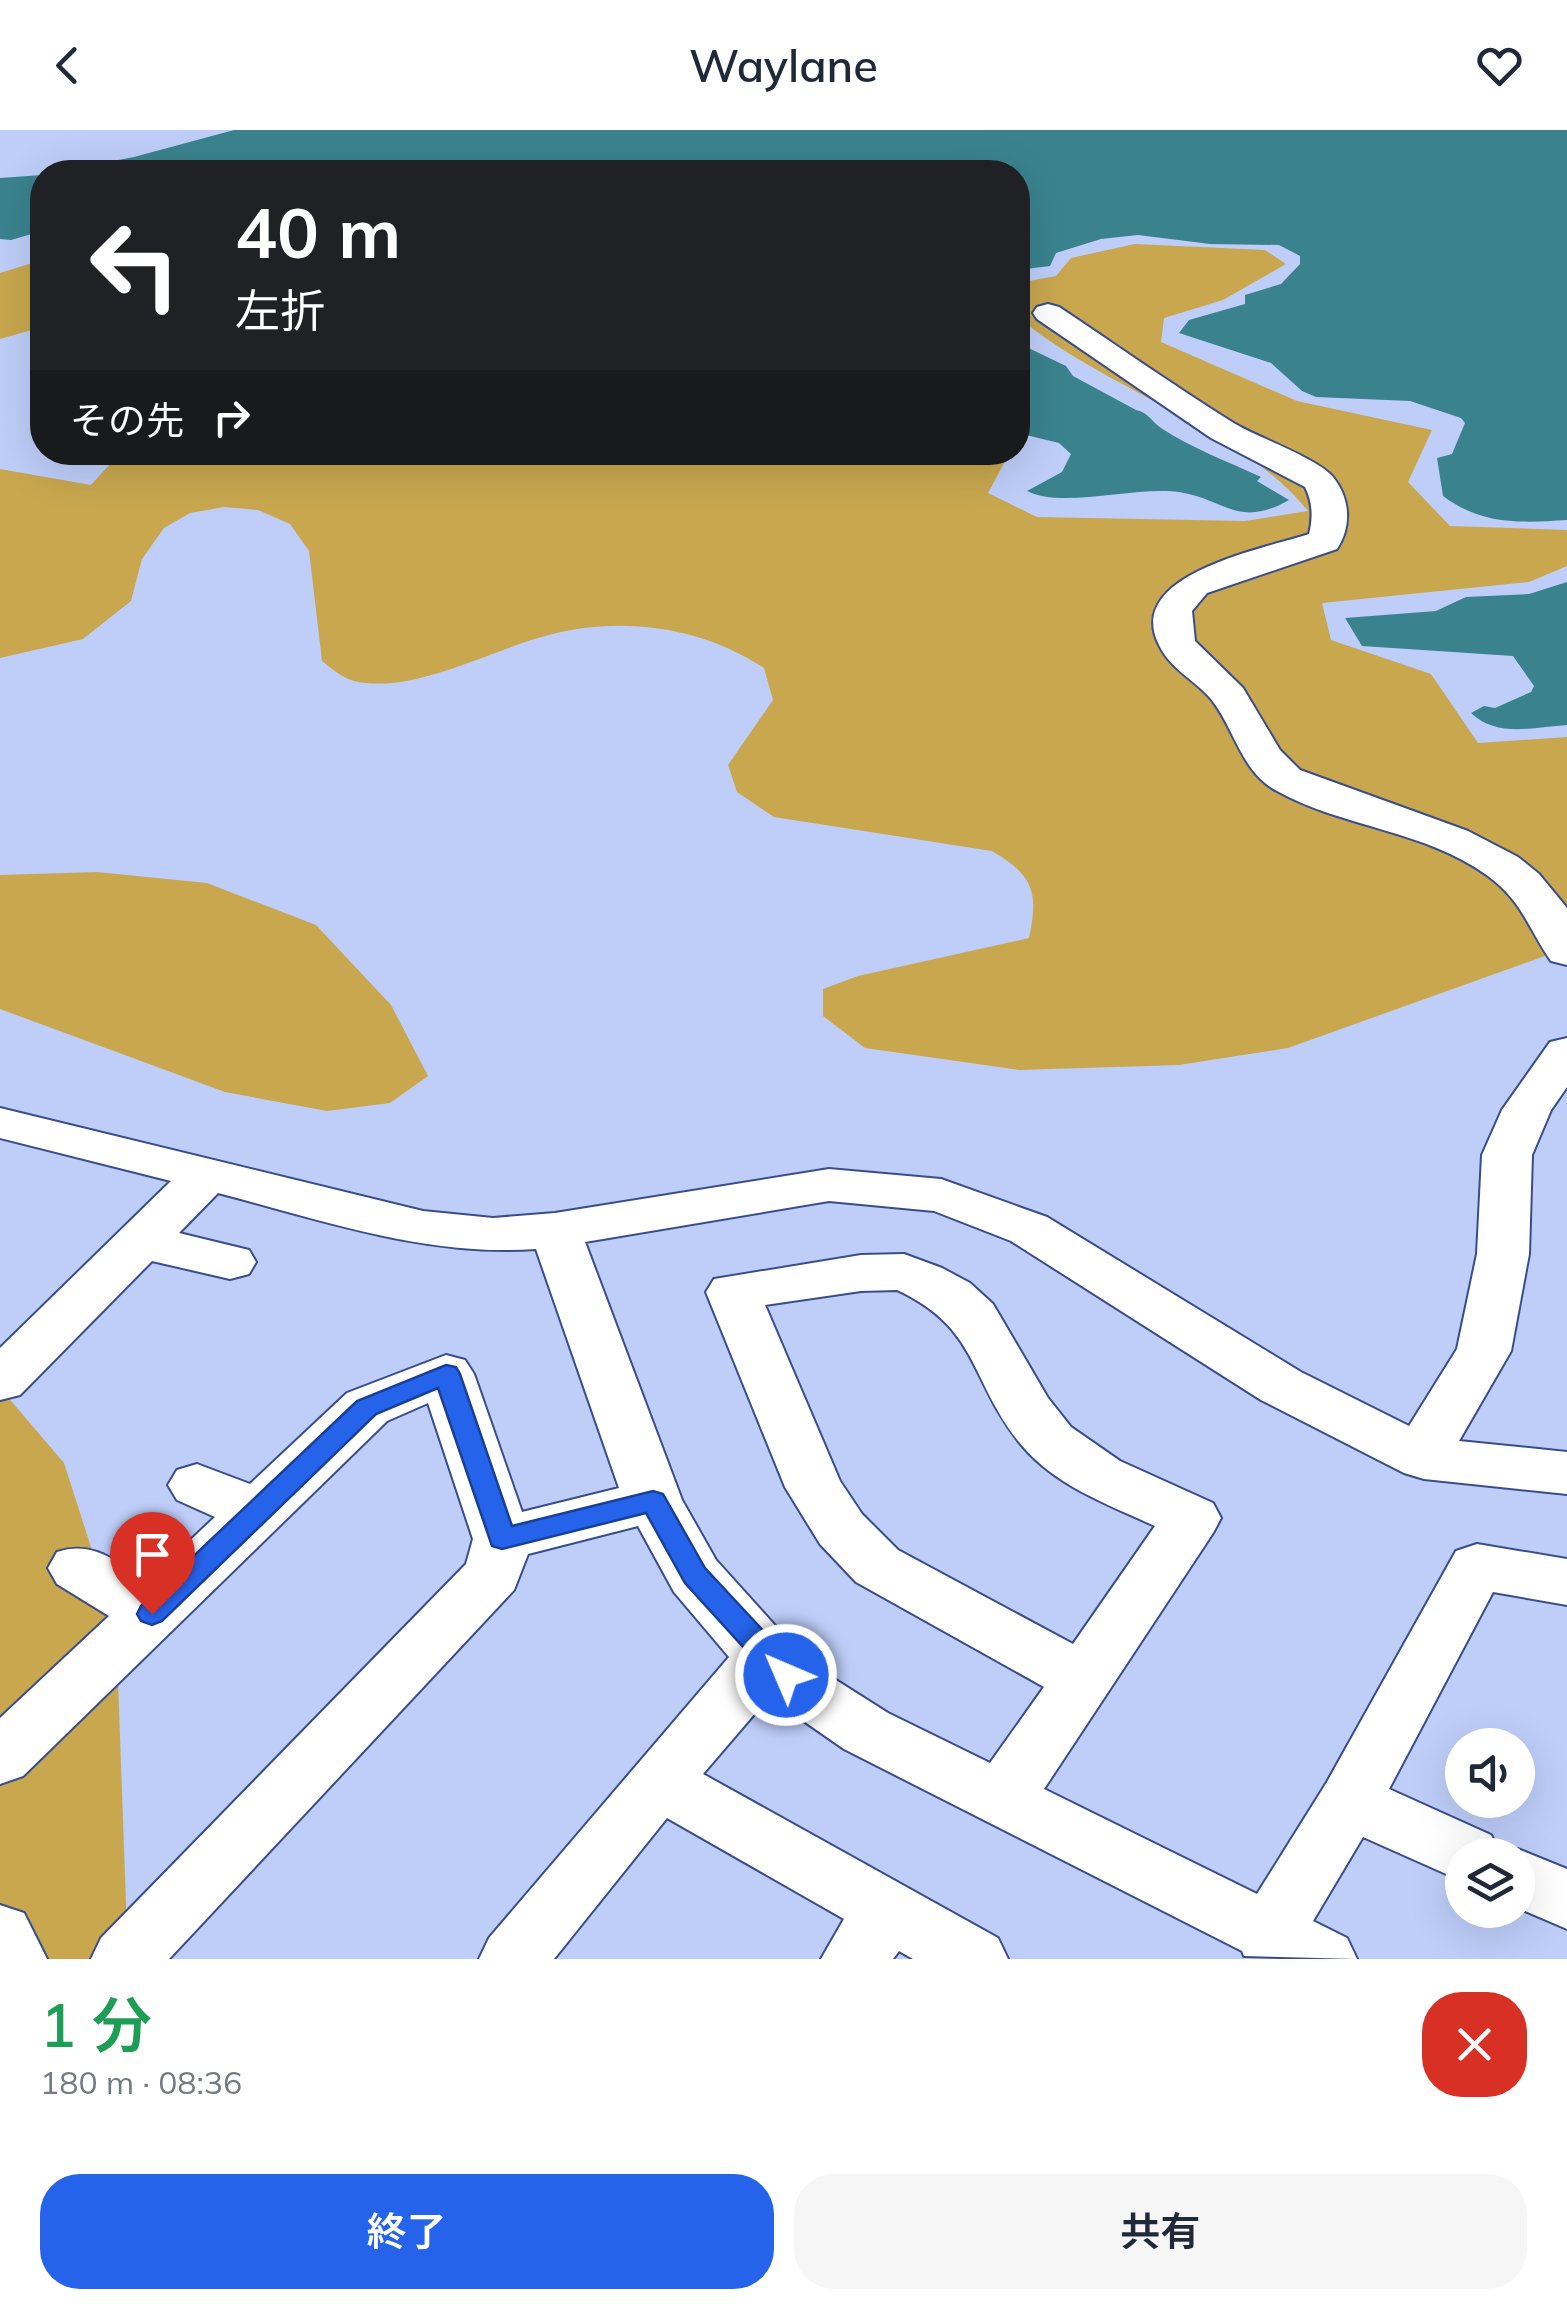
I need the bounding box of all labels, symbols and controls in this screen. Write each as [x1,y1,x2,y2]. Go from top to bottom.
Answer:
text: Waylane [689,37,878,93]
icon: back [40,38,95,93]
icon: heart [1472,38,1527,93]
text: 40 m [235,188,401,276]
icon: left [70,200,200,330]
text: 左折 [235,282,325,338]
icon: right [204,390,259,445]
text: その先 [70,396,184,444]
pin [110,1512,195,1615]
icon: arrive [125,1527,180,1582]
position arrow [734,1623,838,1727]
map controls [1445,1728,1535,1928]
button: sound [1445,1728,1535,1818]
button: layers [1445,1838,1535,1928]
text: 1 分 [40,1987,152,2062]
button: close [1422,1992,1527,2097]
text: 180 m · 08:36 [40,2062,242,2102]
button: 終了 [40,2174,774,2289]
button: 共有 [794,2174,1527,2289]

